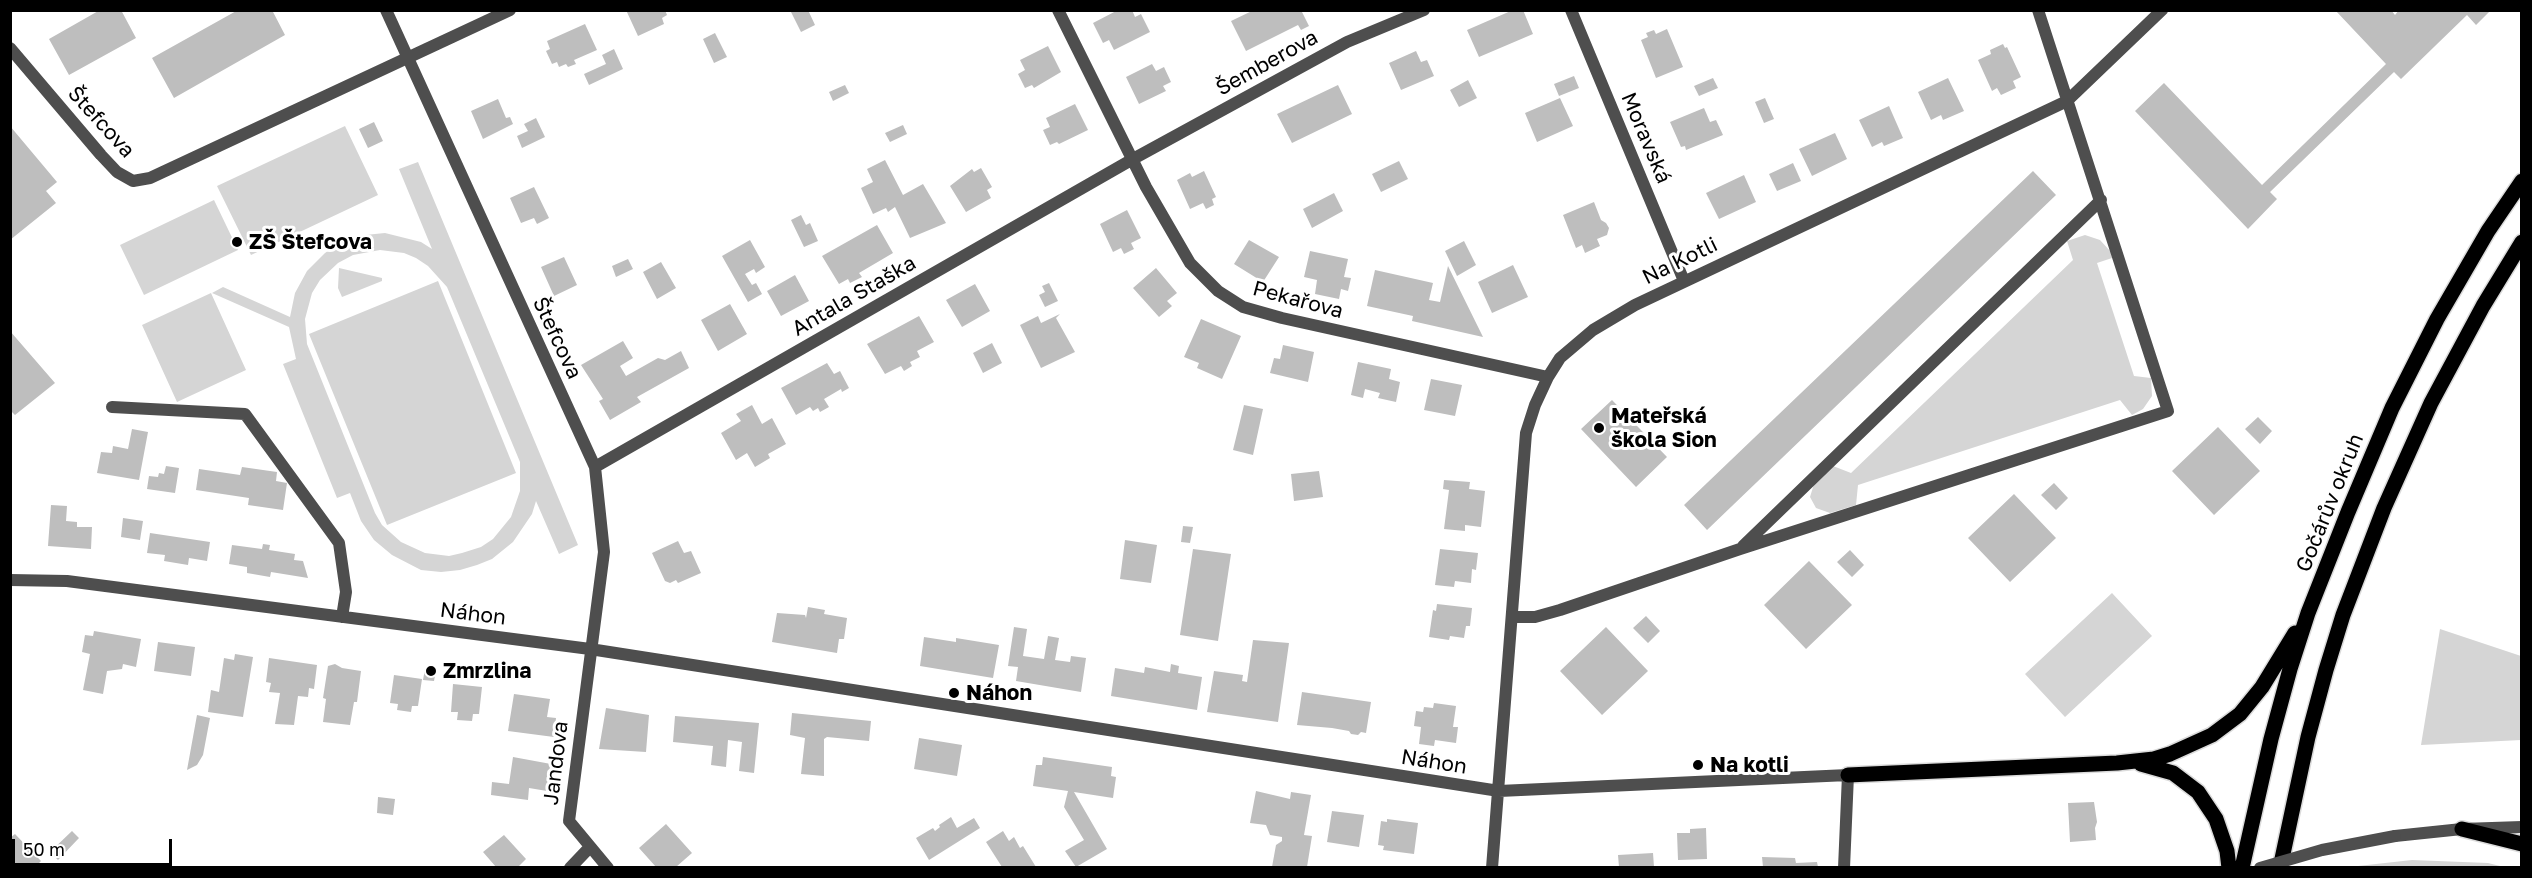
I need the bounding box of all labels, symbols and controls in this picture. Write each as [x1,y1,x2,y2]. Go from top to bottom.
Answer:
street label: Šemberova [1212,25,1322,101]
street label: Štefcova [62,81,140,163]
street label: Moravská [1616,89,1676,187]
place label: ZŠ Štefcova [249,229,372,255]
street label: Na Kotli [1638,232,1722,290]
marker: ZŠ Štefcova [230,235,244,249]
street label: Antala Staška [788,250,920,342]
street label: Pekařova [1250,276,1346,324]
street label: Štefcova [527,293,587,383]
place label: Mateřská škola Sion [1611,403,1717,453]
marker: Mateřská škola Sion [1592,421,1606,435]
street label: Gočárův okruh [2291,430,2369,576]
street label: Náhon [439,597,507,631]
place label: Zmrzlina [443,658,531,684]
marker: Zmrzlina [424,664,438,678]
place label: Náhon [966,680,1032,706]
marker: Náhon [947,686,961,700]
street label: Jandova [538,720,574,806]
street label: Náhon [1399,744,1469,780]
place label: Na kotli [1710,752,1789,778]
marker: Na kotli [1691,758,1705,772]
scale bar [15,827,176,865]
text: 50 m [23,838,65,860]

